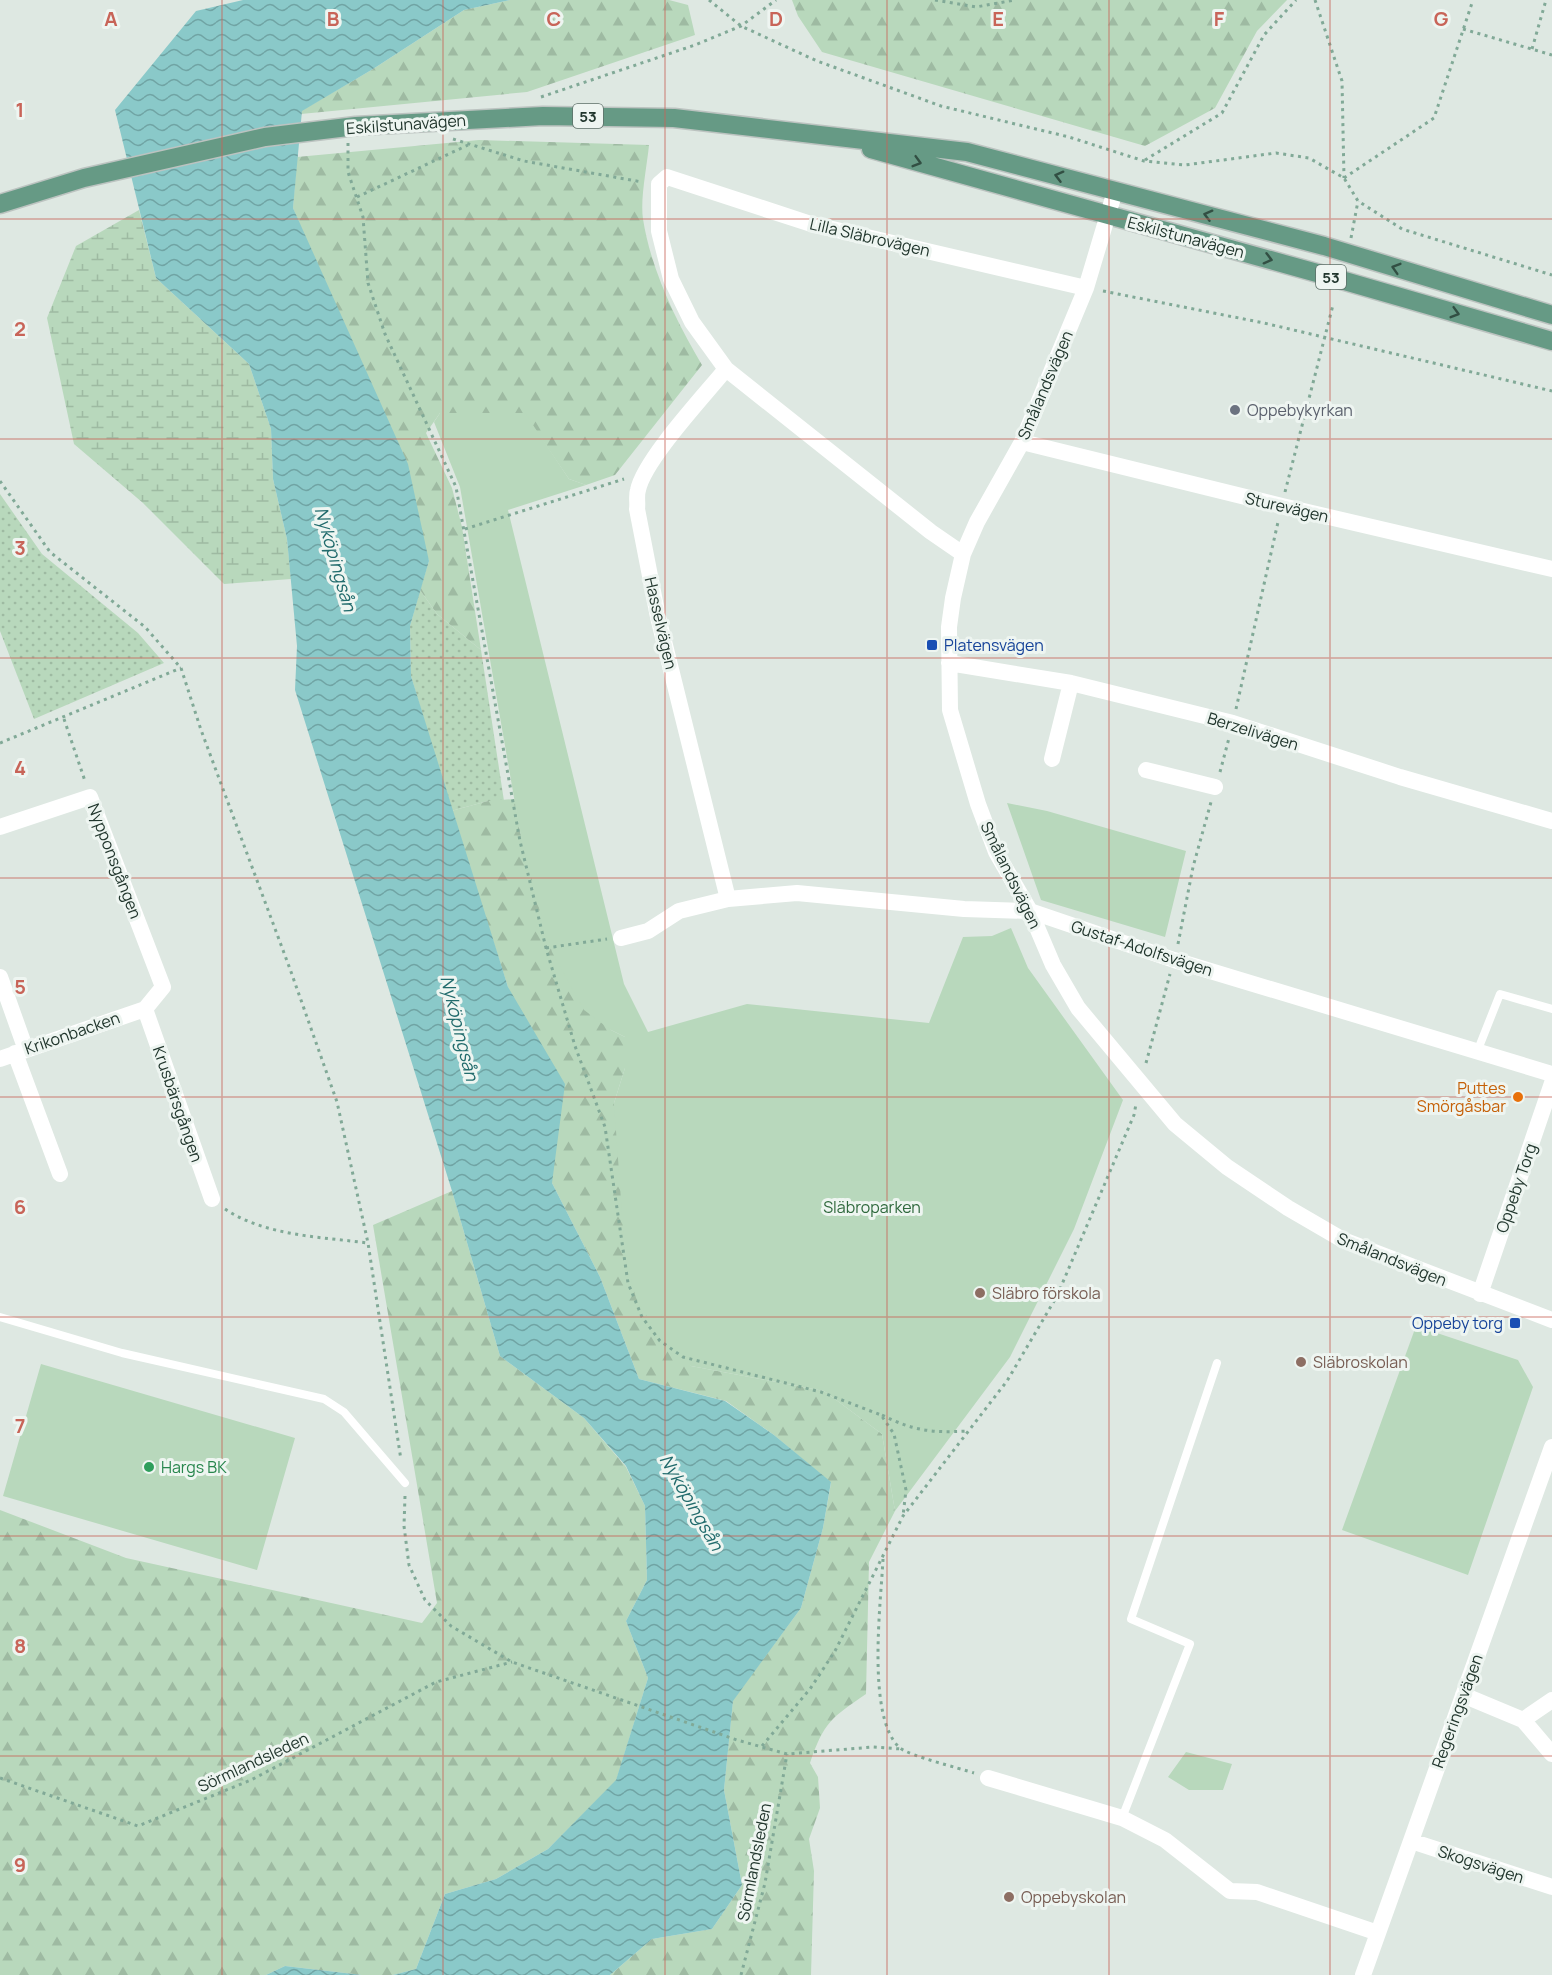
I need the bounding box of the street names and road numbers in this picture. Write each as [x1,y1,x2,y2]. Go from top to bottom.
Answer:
road number: 53 [573,104,603,128]
street label: Eskilstunavägen [345,109,467,139]
street label: Eskilstunavägen [1125,211,1247,263]
street label: Lilla Släbrovägen [808,212,932,262]
road number: 53 [1316,265,1346,289]
street label: Smålandsvägen [1012,327,1078,443]
street label: Sturevägen [1243,487,1331,527]
street label: Hasselvägen [640,575,682,671]
street label: Berzelivägen [1205,707,1301,755]
street label: Nypponsgången [83,800,147,922]
street label: Smålandsvägen [976,818,1046,932]
street label: Gustaf-Adolfsvägen [1068,915,1216,981]
street label: Krikonbacken [21,1006,123,1060]
street label: Krusbärsgången [148,1043,208,1165]
street label: Oppeby Torg [1490,1140,1542,1236]
street label: Smålandsvägen [1334,1227,1450,1291]
street label: Regeringsvägen [1426,1651,1488,1771]
street label: Sörmlandsleden [194,1727,312,1797]
street label: Sörmlandsleden [732,1801,776,1923]
street label: Skogsvägen [1435,1840,1527,1888]

